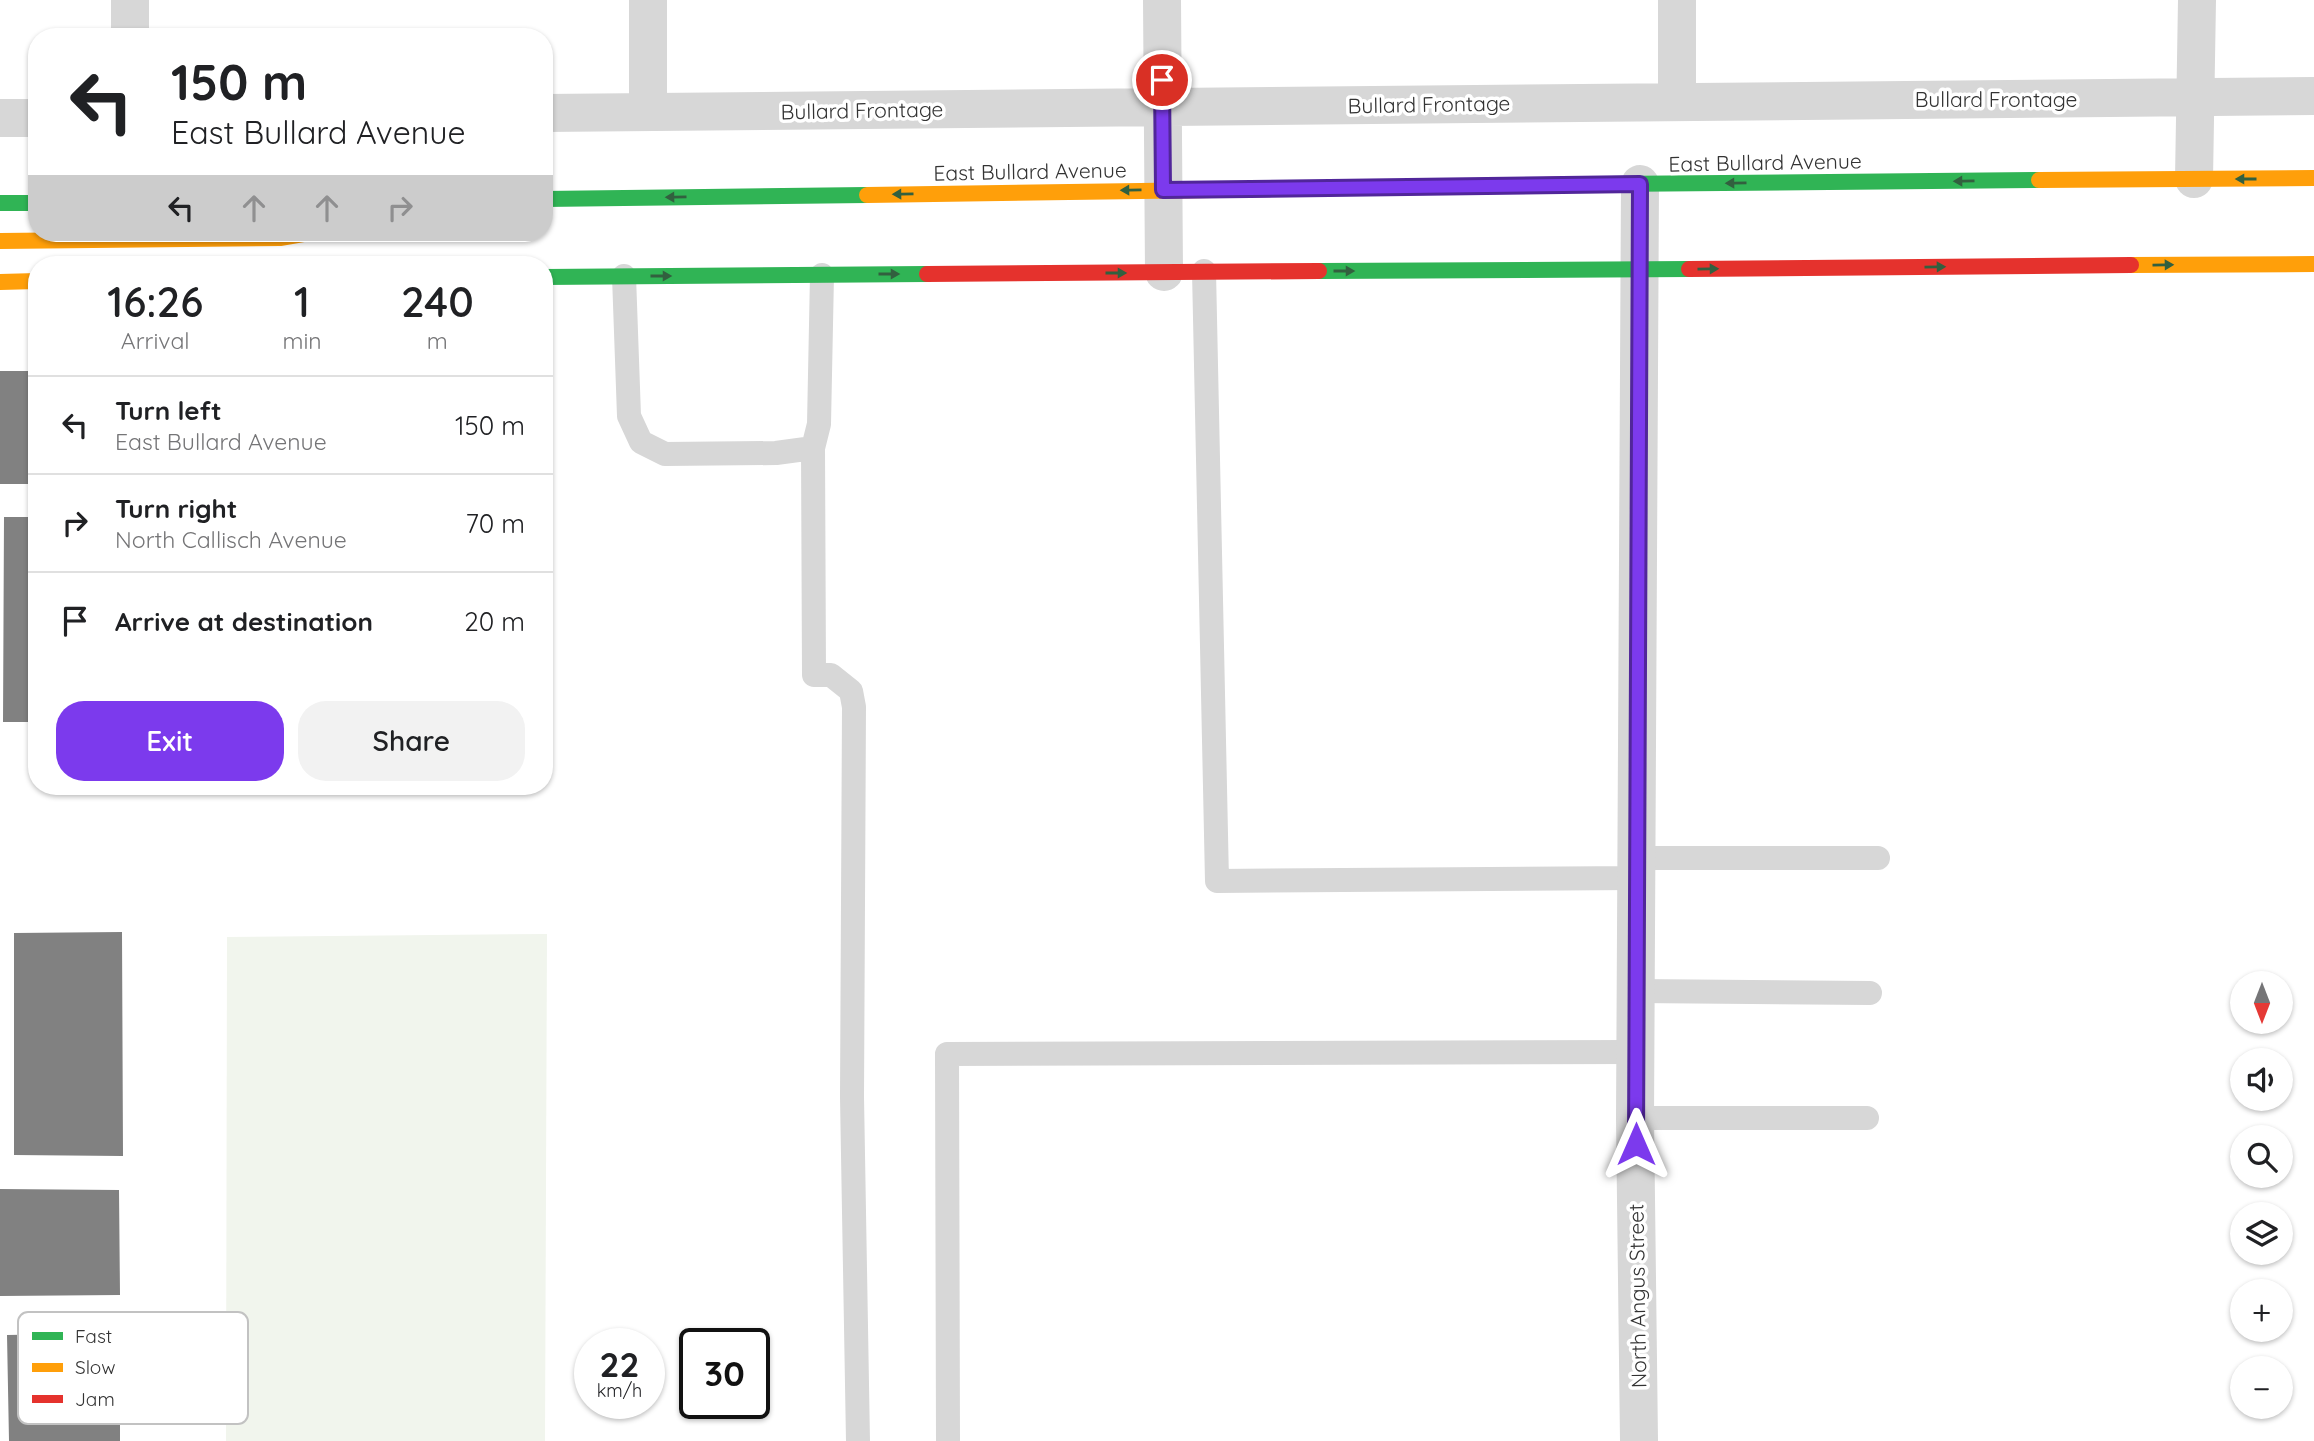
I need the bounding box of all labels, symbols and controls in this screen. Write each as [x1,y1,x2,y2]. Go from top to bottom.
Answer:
pin [1132,50,1192,110]
text: 150 m [171,51,307,112]
icon: left [56,56,147,147]
icon: arrive [1143,61,1181,99]
street label: Bullard Frontage [1915,86,2077,112]
street label: Bullard Frontage [1347,90,1511,118]
street label: Bullard Frontage [780,96,944,124]
text: East Bullard Avenue [171,112,466,152]
street label: East Bullard Avenue [1668,147,1862,177]
street label: East Bullard Avenue [933,156,1127,186]
one-way arrow [2235,173,2257,185]
one-way arrow [1952,175,1974,187]
one-way arrow [1725,177,1747,189]
one-way arrow [1119,185,1141,196]
one-way arrow [892,188,914,199]
icon: left [162,189,200,227]
icon: ahead [235,189,273,227]
icon: ahead [308,189,346,227]
icon: right [381,189,419,227]
one-way arrow [665,191,687,203]
one-way arrow [2152,259,2174,271]
one-way arrow [1924,261,1946,273]
one-way arrow [1697,263,1719,275]
one-way arrow [1333,265,1355,277]
one-way arrow [1106,267,1128,278]
one-way arrow [878,269,900,280]
one-way arrow [651,270,673,282]
text: 16:26 [107,275,203,328]
text: 1 [294,275,310,328]
text: 240 [401,275,474,328]
text: Arrival [121,326,190,355]
text: min [282,326,322,355]
text: m [427,326,448,355]
text: Turn left [115,394,222,427]
icon: left [56,406,94,444]
text: 150 m [455,409,525,442]
text: East Bullard Avenue [115,427,327,456]
text: Turn right [115,492,237,525]
icon: right [56,504,94,542]
text: 70 m [465,507,525,540]
text: North Callisch Avenue [115,525,347,554]
icon: arrive [56,602,94,640]
text: Arrive at destination [115,605,373,638]
text: 20 m [464,605,525,638]
button: Exit [56,701,284,781]
button: Share [298,701,525,781]
north arrow [2230,971,2292,1034]
map controls [2230,971,2293,1419]
button: sound [2230,1048,2293,1111]
position arrow [1599,1107,1673,1181]
button: search [2230,1125,2293,1188]
button: layers [2230,1202,2293,1265]
street label: North Angus Street [1622,1204,1652,1388]
button: + [2230,1279,2293,1342]
legend [18,1312,248,1424]
text: Fast [75,1324,112,1348]
speed limit sign: 30 [679,1328,770,1419]
text: 22 [600,1342,639,1386]
text: Slow [75,1355,116,1379]
button: − [2230,1356,2293,1419]
text: km/h [597,1379,642,1402]
text: Jam [75,1387,115,1411]

